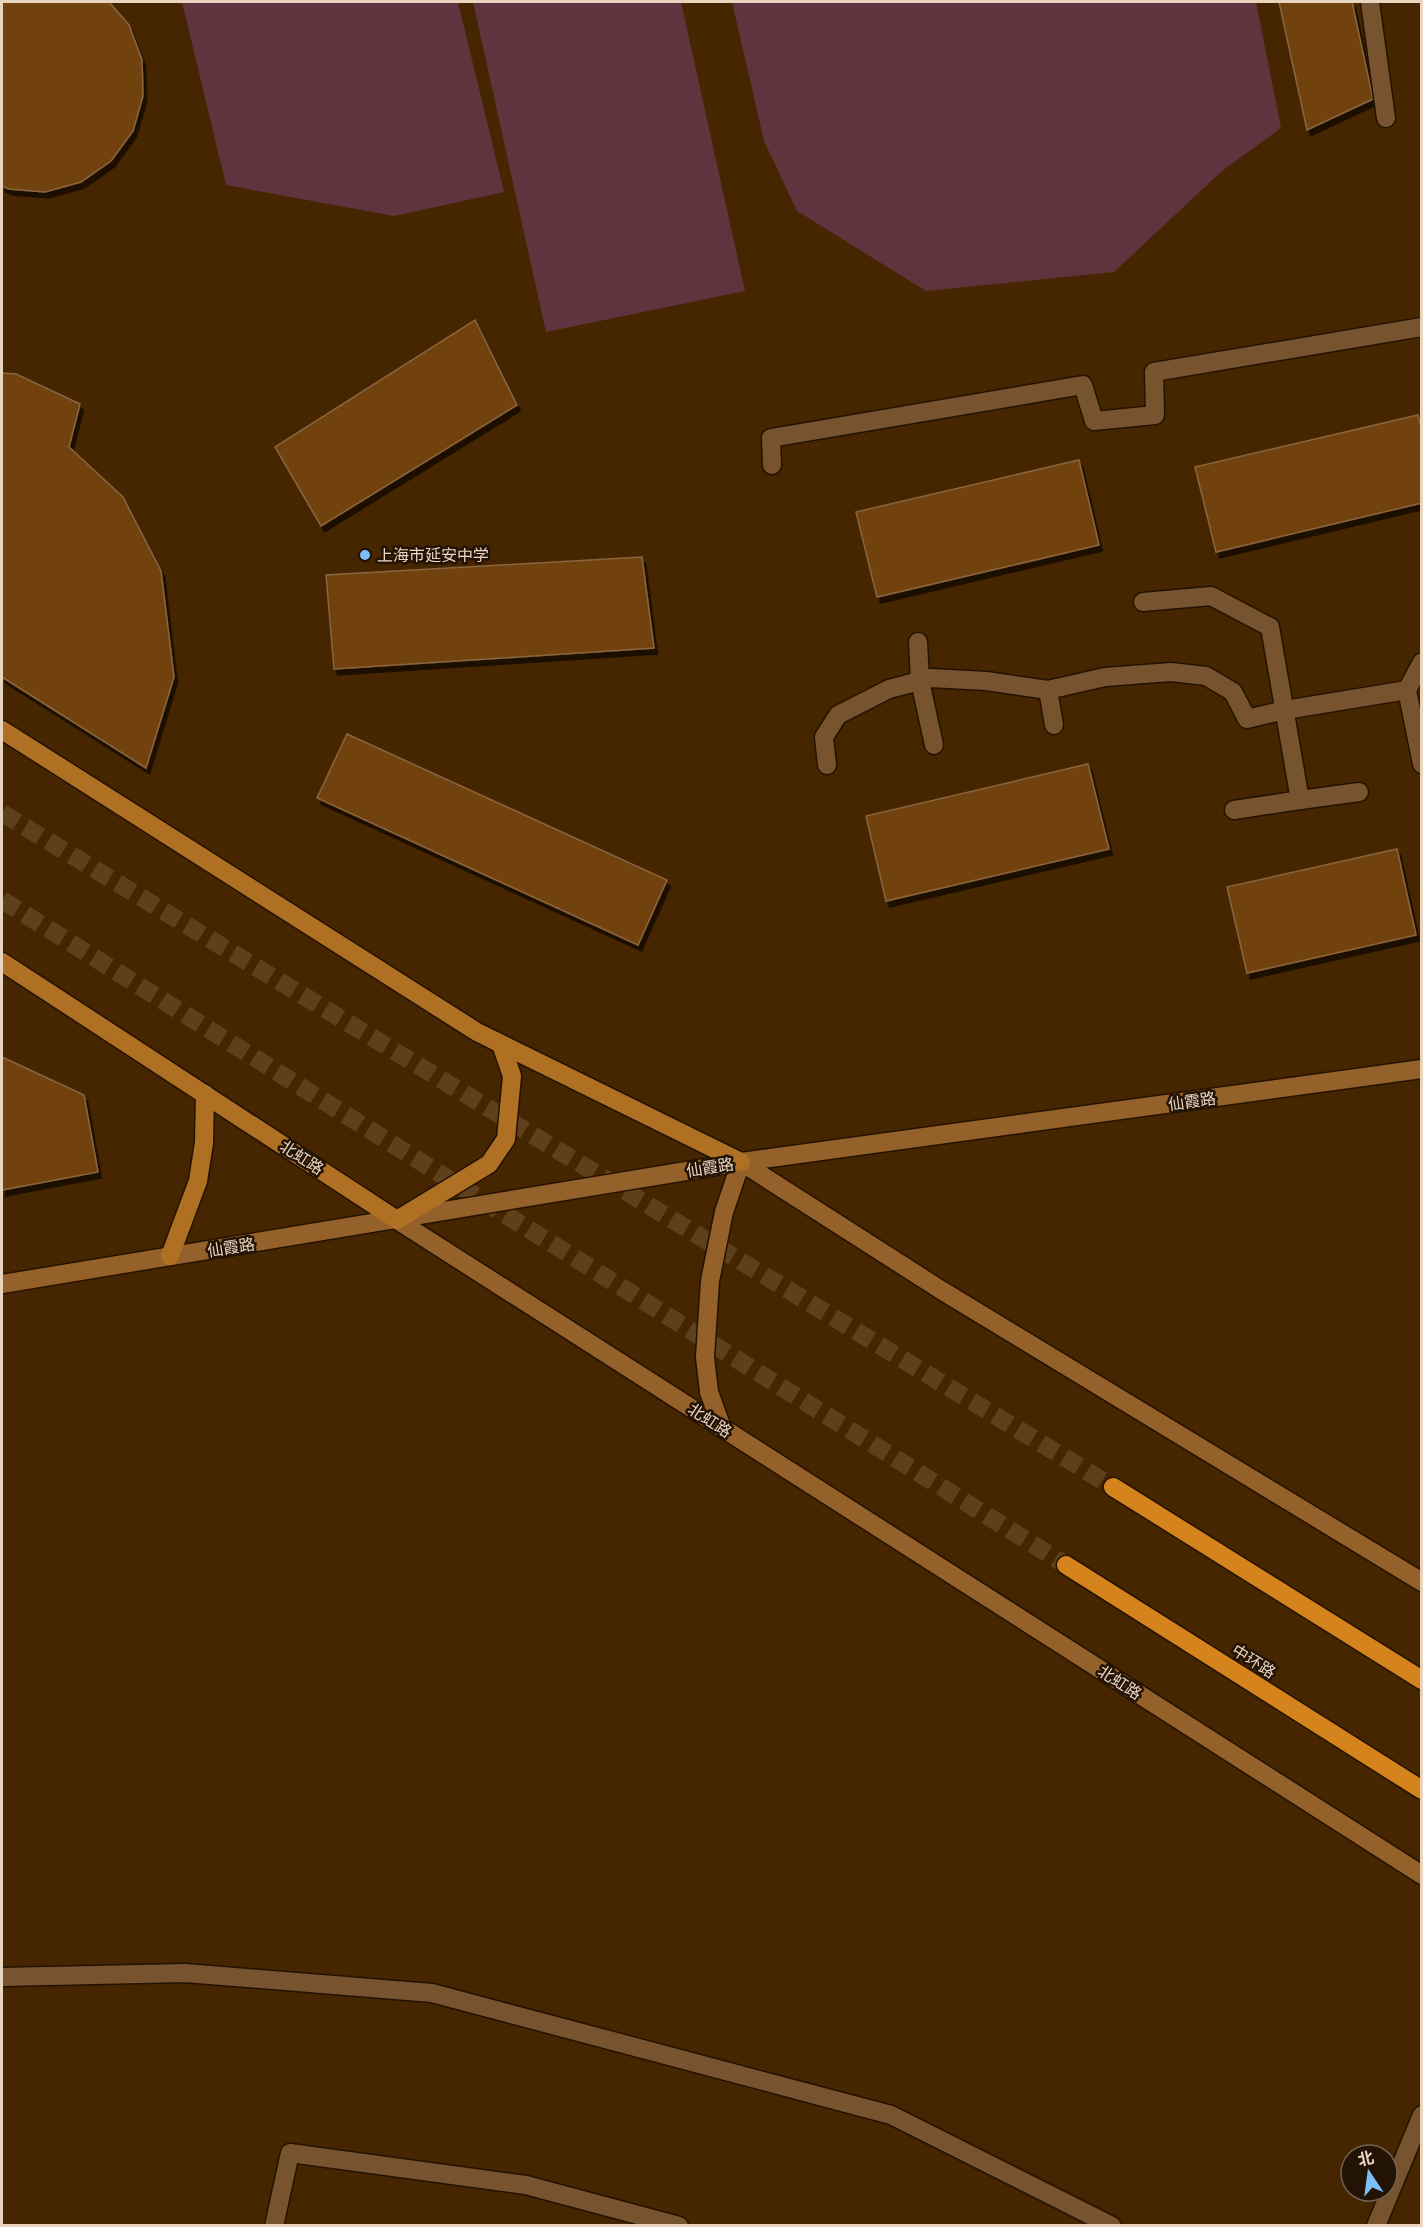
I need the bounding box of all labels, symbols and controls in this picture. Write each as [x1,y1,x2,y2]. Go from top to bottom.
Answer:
place label: 上海市延安中学 [377,545,489,567]
marker: 上海市延安中学 [358,548,372,562]
street label: 仙霞路 [1167,1088,1217,1116]
street label: 北虹路 [275,1136,328,1180]
street label: 仙霞路 [685,1153,736,1183]
street label: 仙霞路 [206,1233,257,1263]
street label: 北虹路 [683,1399,736,1443]
street label: 中环路 [1227,1640,1280,1684]
street label: 北虹路 [1093,1661,1146,1705]
north arrow [1339,2143,1399,2203]
text: 北 [1356,2147,1376,2172]

